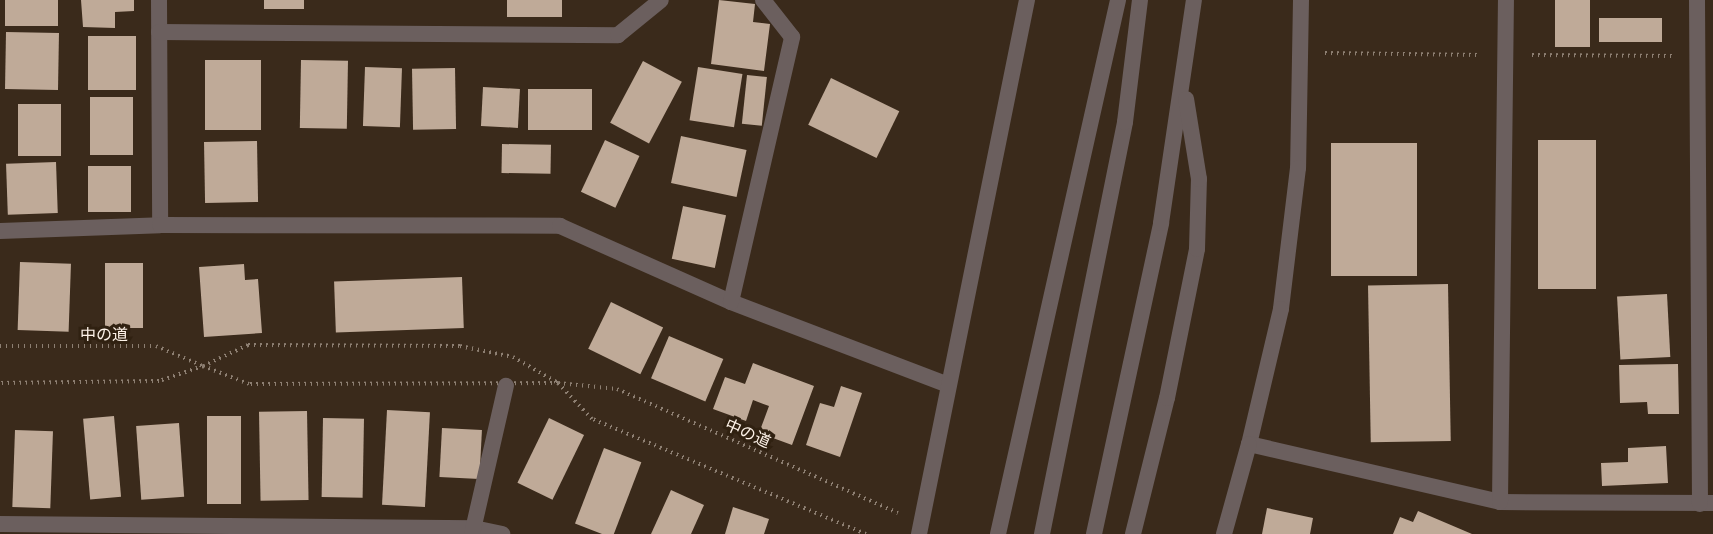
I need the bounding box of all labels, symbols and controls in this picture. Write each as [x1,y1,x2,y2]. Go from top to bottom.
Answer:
street label: 中の道 [80,324,128,344]
street label: 中の道 [722,414,774,452]

